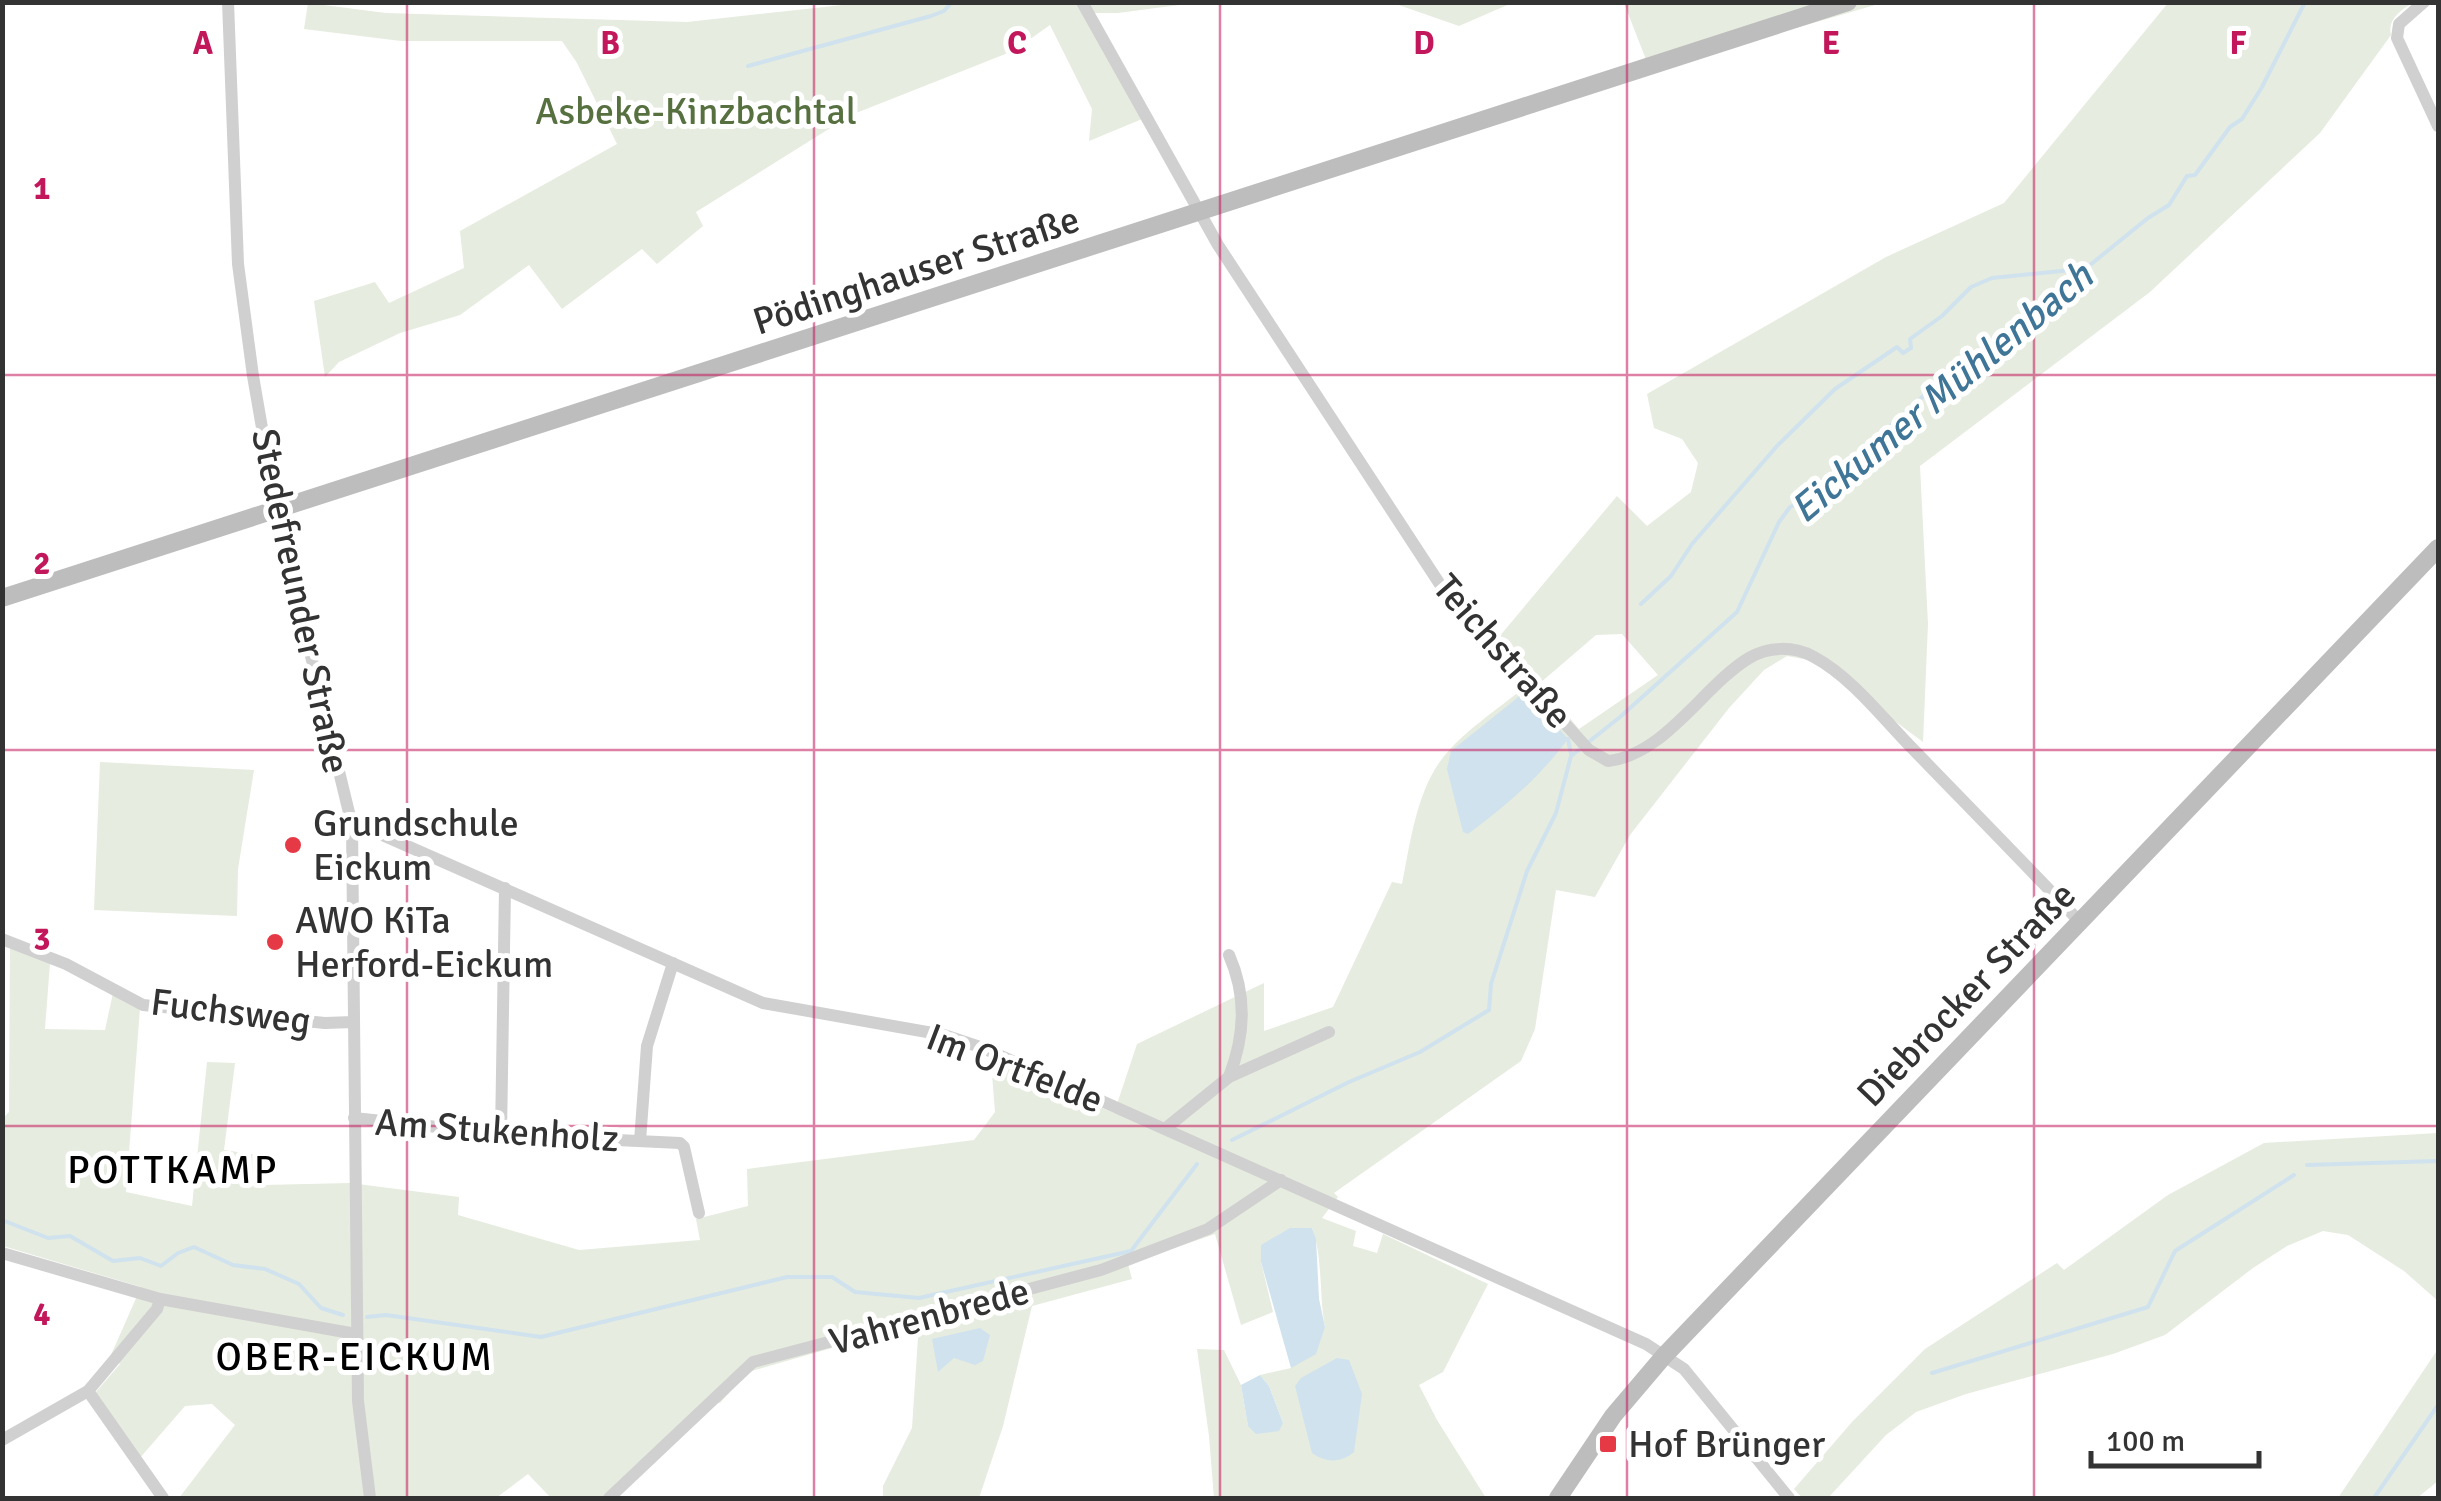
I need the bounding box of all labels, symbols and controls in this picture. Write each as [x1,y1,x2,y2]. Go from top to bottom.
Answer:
text: A [193,24,214,63]
text: B [600,24,620,63]
text: C [1007,24,1027,63]
text: D [1413,24,1435,63]
text: E [1822,24,1840,63]
text: F [2229,24,2247,63]
park label: Asbeke-Kinzbachtal [535,88,857,135]
text: 1 [33,169,51,208]
street label: Pödinghauser Straße [747,196,1085,345]
water label: Eickumer Mühlenbach [1780,251,2104,534]
street label: Stedefreunder Straße [241,424,360,778]
text: 2 [33,544,51,583]
street label: Teichstraße [1423,565,1582,738]
place label: Grundschule Eickum [313,800,519,891]
marker: Grundschule Eickum [282,834,304,856]
street label: Diebrocker Straße [1847,872,2086,1117]
place label: AWO KiTa Herford-Eickum [295,897,553,988]
text: 3 [33,920,51,959]
marker: AWO KiTa Herford-Eickum [264,931,286,953]
street label: Fuchsweg [148,978,314,1045]
street label: Im Ortfelde [920,1013,1110,1124]
street label: Am Stukenholz [373,1099,621,1162]
district label: POTTKAMP [67,1145,279,1195]
street label: Vahrenbrede [824,1267,1034,1366]
text: 4 [33,1295,51,1334]
district label: OBER-EICKUM [215,1332,495,1382]
scale bar [2091,1406,2258,1468]
place label: Hof Brünger [1628,1421,1825,1468]
text: 100 m [2106,1423,2185,1460]
marker: Hof Brünger [1597,1433,1619,1455]

